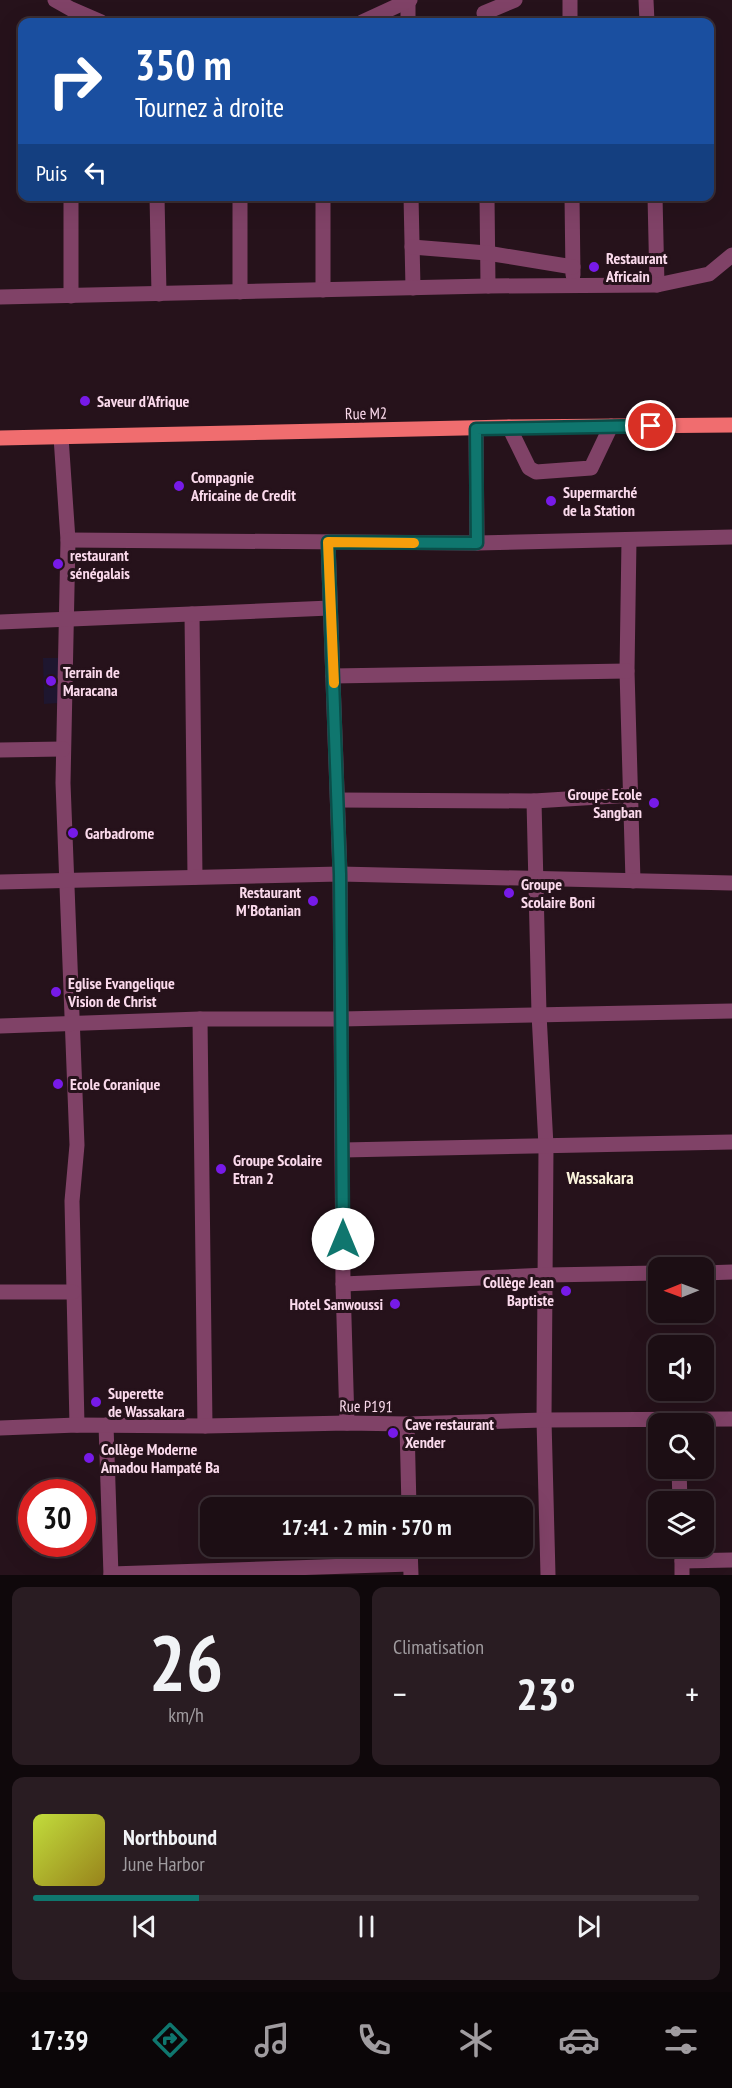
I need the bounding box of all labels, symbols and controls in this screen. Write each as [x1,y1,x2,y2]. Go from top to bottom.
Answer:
text: 350 m [135,37,232,92]
icon: right [36,42,114,120]
text: Tournez à droite [135,90,284,124]
icon: left [79,156,112,189]
text: Puis [36,159,67,187]
place label: Restaurant Africain [605,248,668,286]
marker: Restaurant Africain [587,260,601,274]
place label: Saveur d'Afrique [97,391,190,411]
marker: Saveur d'Afrique [78,394,92,408]
pin [625,400,676,451]
street label: Rue M2 [345,403,387,423]
icon: arrive [634,409,667,442]
place label: Compagnie Africaine de Credit [190,467,296,505]
marker: Compagnie Africaine de Credit [172,479,186,493]
place label: Supermarché de la Station [563,482,638,520]
marker: Supermarché de la Station [544,494,558,508]
place label: restaurant sénégalais [70,545,130,583]
marker: restaurant sénégalais [51,557,65,571]
place label: Terrain de Maracana [63,662,120,700]
marker: Terrain de Maracana [44,674,58,688]
place label: Groupe Ecole Sangban [568,784,642,822]
marker: Groupe Ecole Sangban [647,796,661,810]
place label: Garbadrome [85,823,155,843]
marker: Garbadrome [66,826,80,840]
place label: Groupe Scolaire Boni [521,874,596,912]
place label: Restaurant M'Botanian [236,882,301,920]
marker: Groupe Scolaire Boni [502,886,516,900]
marker: Restaurant M'Botanian [306,894,320,908]
place label: Eglise Evangelique Vision de Christ [67,973,175,1011]
marker: Eglise Evangelique Vision de Christ [49,985,63,999]
place label: Ecole Coranique [70,1074,160,1094]
marker: Ecole Coranique [51,1077,65,1091]
place label: Groupe Scolaire Etran 2 [233,1150,323,1188]
marker: Groupe Scolaire Etran 2 [214,1162,228,1176]
district label: Wassakara [565,1166,634,1189]
position arrow [311,1207,375,1271]
north arrow [648,1257,714,1323]
map controls [648,1257,714,1557]
place label: Collège Jean Baptiste [483,1272,554,1310]
marker: Collège Jean Baptiste [559,1284,573,1298]
place label: Hotel Sanwoussi [289,1294,383,1314]
marker: Hotel Sanwoussi [388,1297,402,1311]
button: sound [648,1335,714,1401]
place label: Superette de Wassakara [108,1383,185,1421]
marker: Superette de Wassakara [89,1395,103,1409]
street label: Rue P191 [339,1396,393,1416]
button: search [648,1413,714,1479]
place label: Cave restaurant Xender [405,1414,494,1452]
marker: Cave restaurant Xender [386,1426,400,1440]
place label: Collège Moderne Amadou Hampaté Ba [100,1439,220,1477]
marker: Collège Moderne Amadou Hampaté Ba [82,1451,96,1465]
speed limit sign: 30 [18,1479,96,1557]
button: layers [648,1491,714,1557]
text: 17:41 · 2 min · 570 m [281,1513,452,1541]
text: 26 [149,1612,223,1713]
text: Climatisation [393,1634,484,1660]
text: 23° [516,1664,576,1722]
text: − [393,1672,407,1715]
text: + [685,1672,699,1715]
text: km/h [168,1702,204,1728]
text: Northbound [123,1823,217,1851]
text: June Harbor [123,1851,205,1877]
icon: previous [128,1910,161,1943]
icon: pause [350,1910,383,1943]
icon: next [572,1910,605,1943]
icon: directions [149,2019,191,2061]
icon: music [251,2019,293,2061]
icon: phone [353,2019,395,2061]
icon: climate [455,2019,497,2061]
icon: car [558,2019,600,2061]
icon: filters [660,2019,702,2061]
text: 17:39 [30,2023,89,2057]

